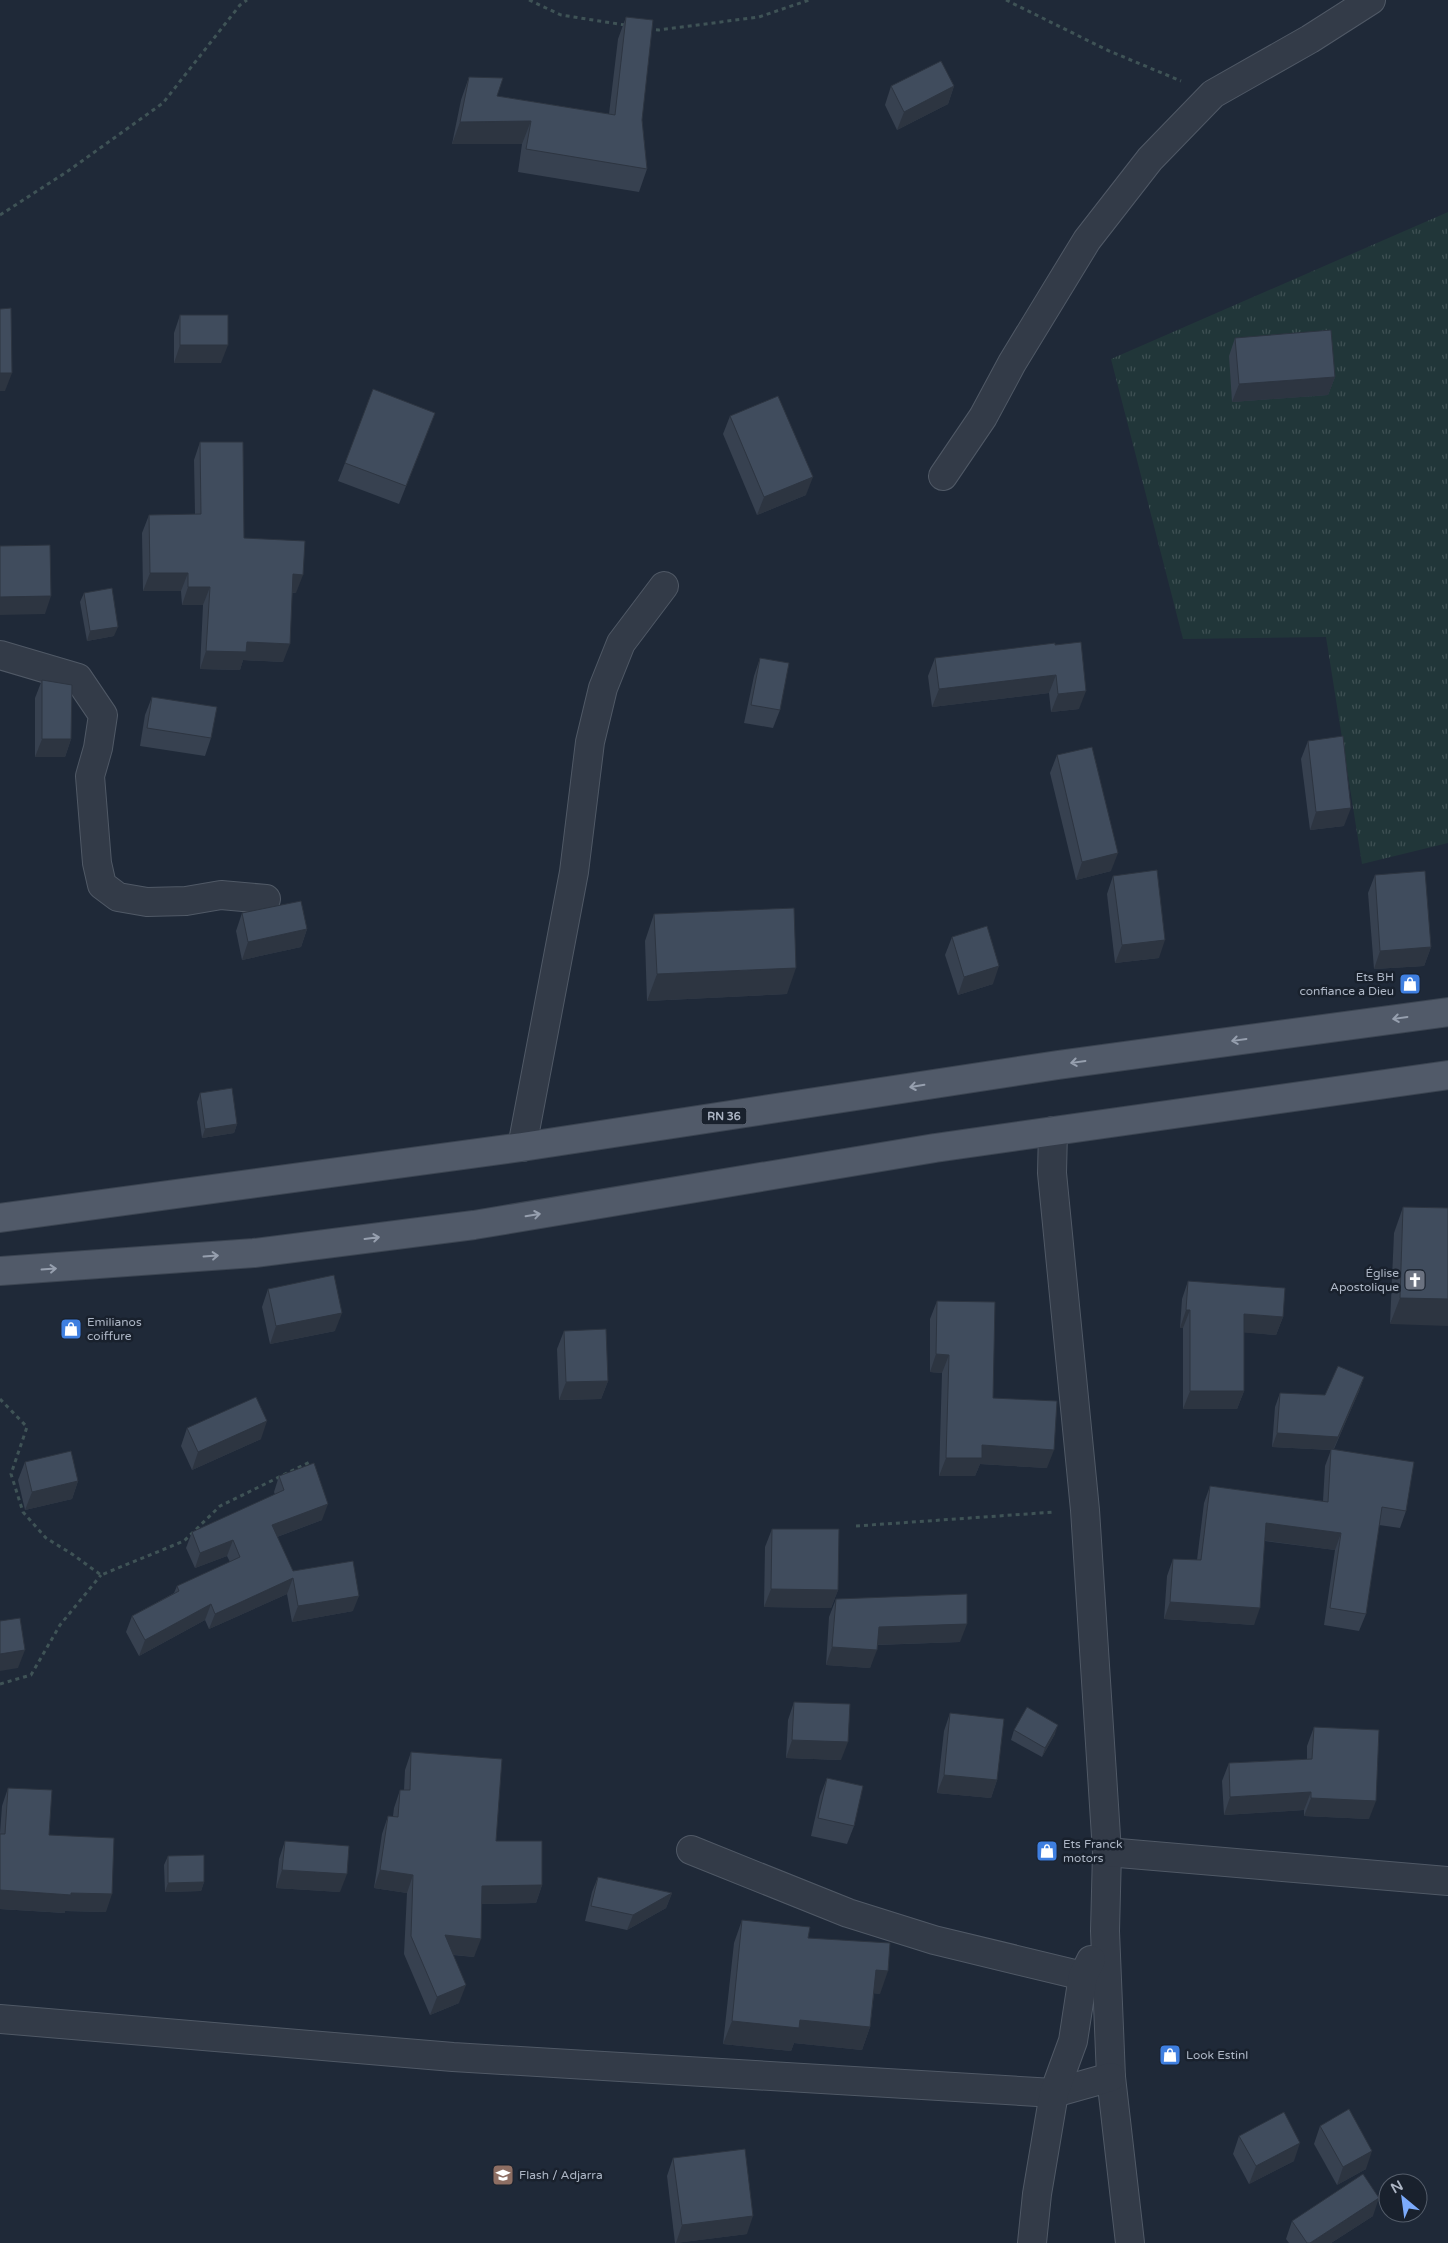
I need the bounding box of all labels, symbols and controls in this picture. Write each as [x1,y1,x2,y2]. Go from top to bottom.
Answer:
place label: Ets BH confiance a Dieu [1299,970,1394,998]
shop icon: Ets BH confiance a Dieu [1398,972,1422,996]
one-way arrow [1392,1013,1408,1023]
one-way arrow [1231,1035,1247,1045]
one-way arrow [1070,1057,1086,1067]
one-way arrow [909,1082,925,1092]
road number: RN 36 [702,1108,746,1124]
one-way arrow [525,1210,541,1220]
one-way arrow [364,1233,380,1243]
one-way arrow [202,1252,218,1261]
one-way arrow [40,1264,56,1273]
place label: Église Apostolique [1330,1266,1399,1294]
church icon: Église Apostolique [1403,1268,1427,1292]
place label: Emilianos coiffure [87,1315,142,1343]
shop icon: Emilianos coiffure [59,1317,83,1341]
place label: Ets Franck motors [1063,1837,1123,1865]
shop icon: Ets Franck motors [1035,1839,1059,1863]
shop icon: Look Estinl [1158,2043,1182,2067]
place label: Look Estinl [1186,2048,1248,2062]
school or university icon: Flash / Adjarra [491,2163,515,2187]
place label: Flash / Adjarra [519,2168,603,2182]
north arrow [1378,2173,1428,2223]
text: N [1388,2177,1406,2197]

